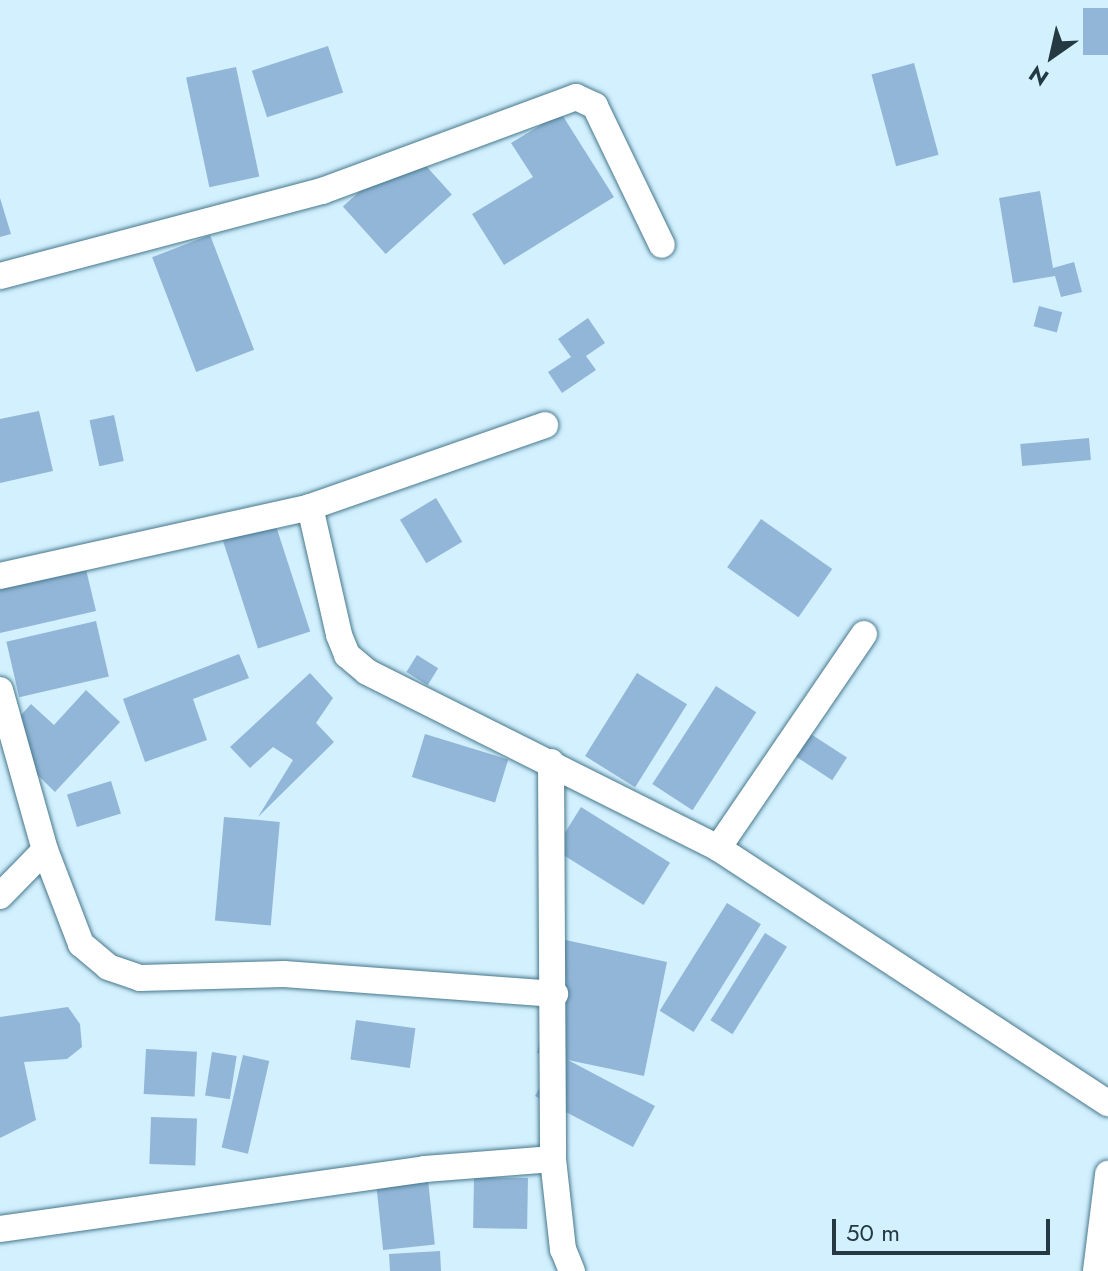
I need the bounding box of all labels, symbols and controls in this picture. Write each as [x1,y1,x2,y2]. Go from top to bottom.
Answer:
north arrow [1012,16,1092,96]
text: N [1022,58,1055,94]
scale bar [836,1203,1054,1253]
text: 50 m [846,1215,900,1250]

